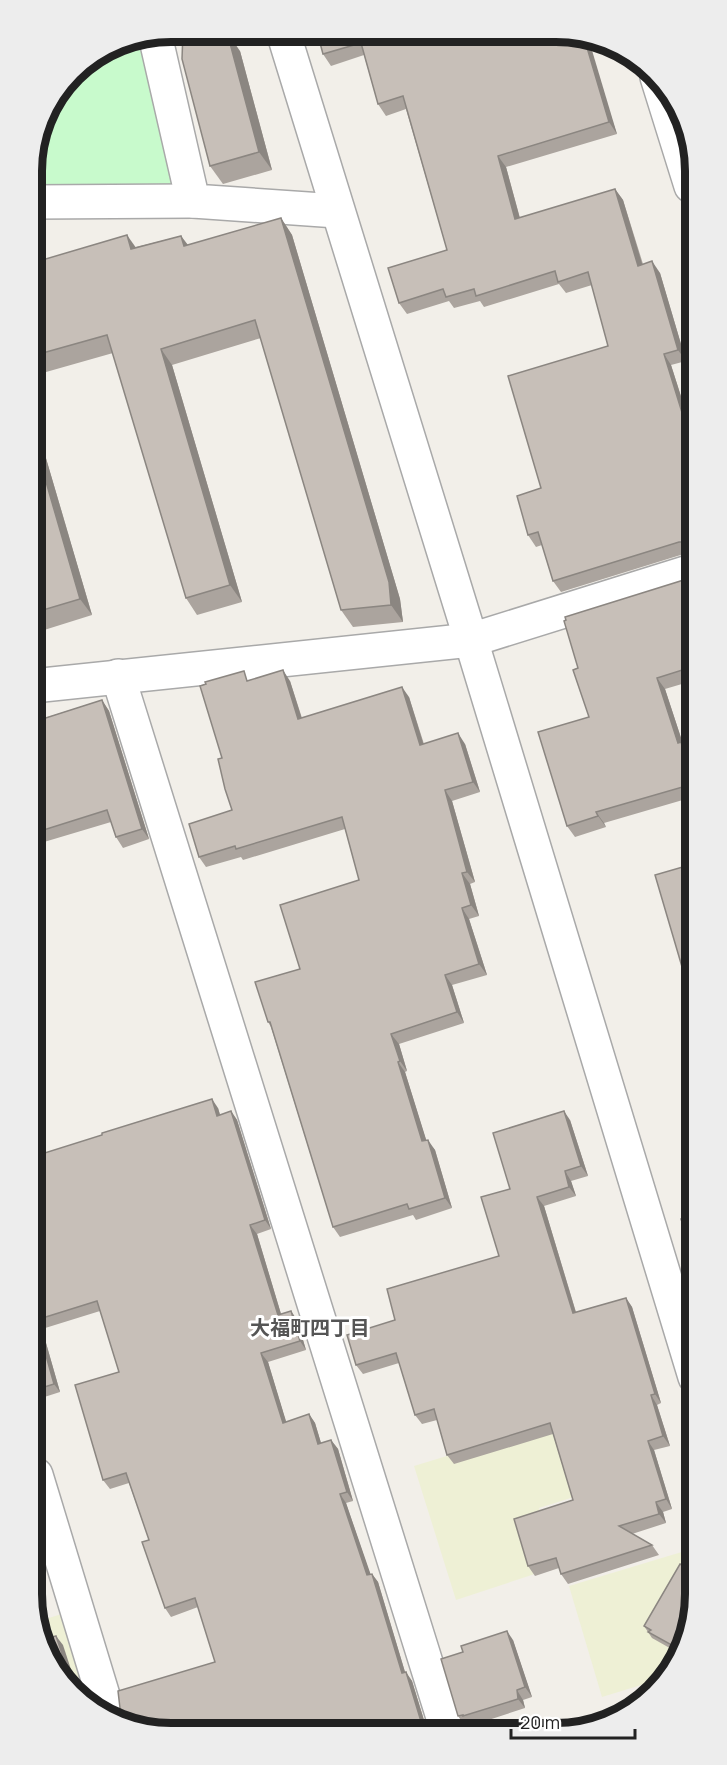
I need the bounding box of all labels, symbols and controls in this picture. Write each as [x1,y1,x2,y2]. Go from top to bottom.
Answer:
district label: 大福町四丁目 [250,1314,370,1341]
scale bar [511,1702,636,1740]
text: 20 m [520,1710,560,1734]

